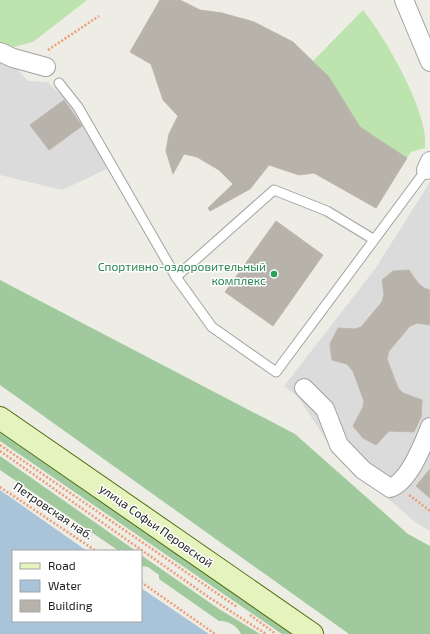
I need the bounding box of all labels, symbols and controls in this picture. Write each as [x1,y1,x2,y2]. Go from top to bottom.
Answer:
place label: Спортивно-оздоровительный комплекс [98,259,266,287]
marker: Спортивно-оздоровительный комплекс [269,269,279,279]
street label: Петровская наб. [11,479,96,542]
street label: улица Софьи Перовской [96,481,216,571]
legend [12,550,142,622]
text: Road [48,558,76,572]
text: Water [48,578,82,592]
text: Building [48,598,93,612]

